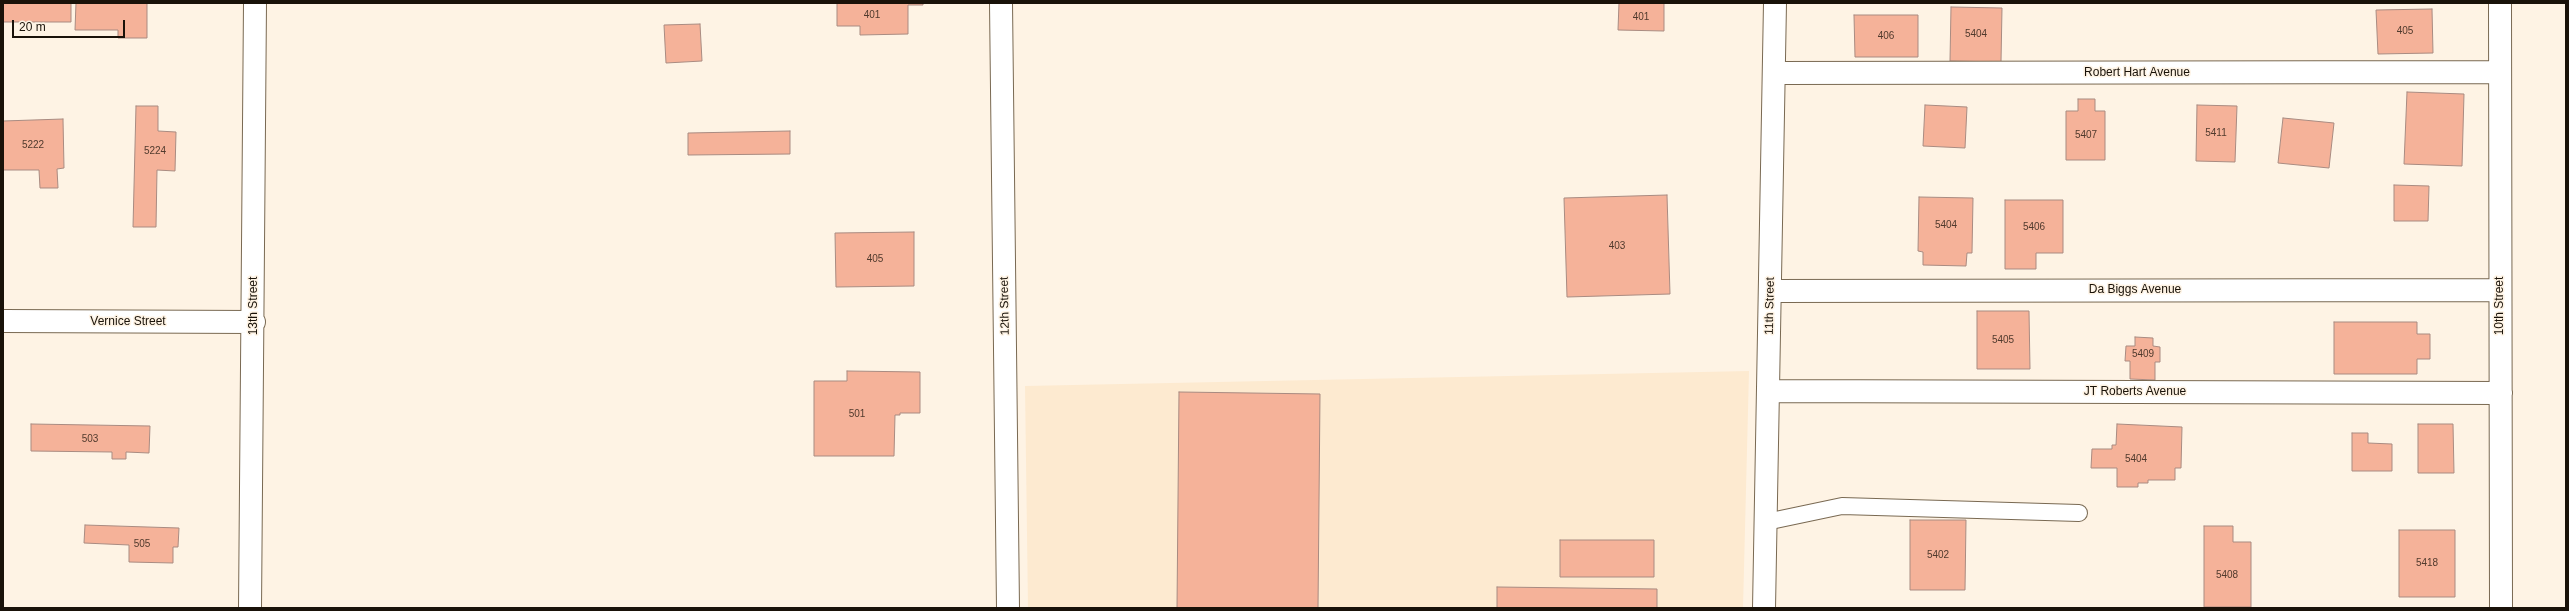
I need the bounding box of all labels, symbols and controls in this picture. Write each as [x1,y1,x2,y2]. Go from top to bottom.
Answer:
house number: 401 [864,9,880,21]
house number: 401 [1633,11,1649,23]
scale bar [14,12,127,38]
text: 20 m [19,20,46,34]
house number: 405 [2397,25,2413,37]
house number: 5404 [1965,28,1987,40]
house number: 406 [1878,30,1894,42]
street label: Robert Hart Avenue [2084,66,2190,80]
house number: 5411 [2205,127,2227,139]
house number: 5407 [2075,129,2097,141]
house number: 5222 [22,139,44,151]
house number: 5224 [144,145,166,157]
house number: 5404 [1935,219,1957,231]
house number: 5406 [2023,221,2045,233]
house number: 403 [1609,240,1625,252]
house number: 405 [867,253,883,265]
street label: 13th Street [247,277,261,335]
street label: 12th Street [997,277,1013,335]
street label: 11th Street [1762,277,1778,335]
street label: 10th Street [2493,277,2507,335]
street label: Da Biggs Avenue [2089,283,2181,297]
street label: Vernice Street [90,315,166,329]
house number: 5405 [1992,334,2014,346]
house number: 5409 [2132,348,2154,360]
street label: JT Roberts Avenue [2084,385,2186,399]
house number: 501 [849,408,865,420]
house number: 503 [82,433,98,445]
house number: 5404 [2125,453,2147,465]
house number: 505 [134,538,150,550]
house number: 5402 [1927,549,1949,561]
house number: 5418 [2416,557,2438,569]
house number: 5408 [2216,569,2238,581]

